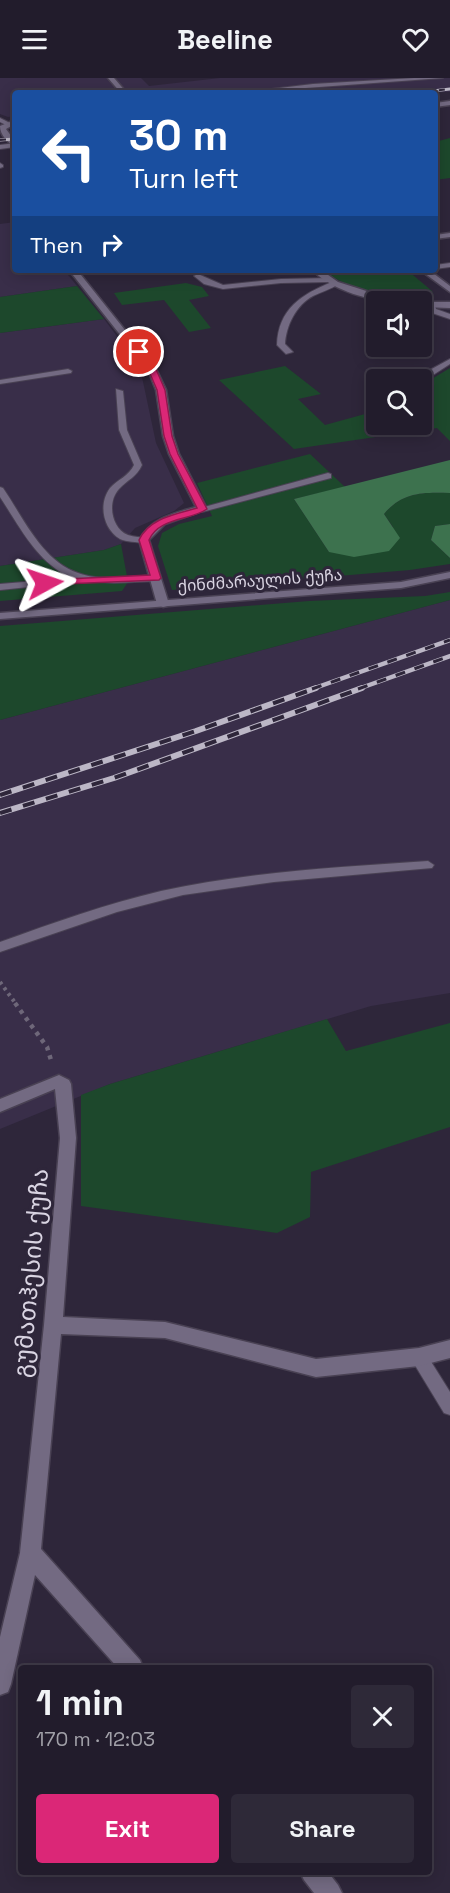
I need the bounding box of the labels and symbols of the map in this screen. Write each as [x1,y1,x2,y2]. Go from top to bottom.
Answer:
pin [113,326,164,377]
position arrow [13,551,77,615]
street label: ქინძმარაულის ქუჩა [177,564,343,597]
street label: გუმათჰესის ქუჩა [6,1167,55,1379]

